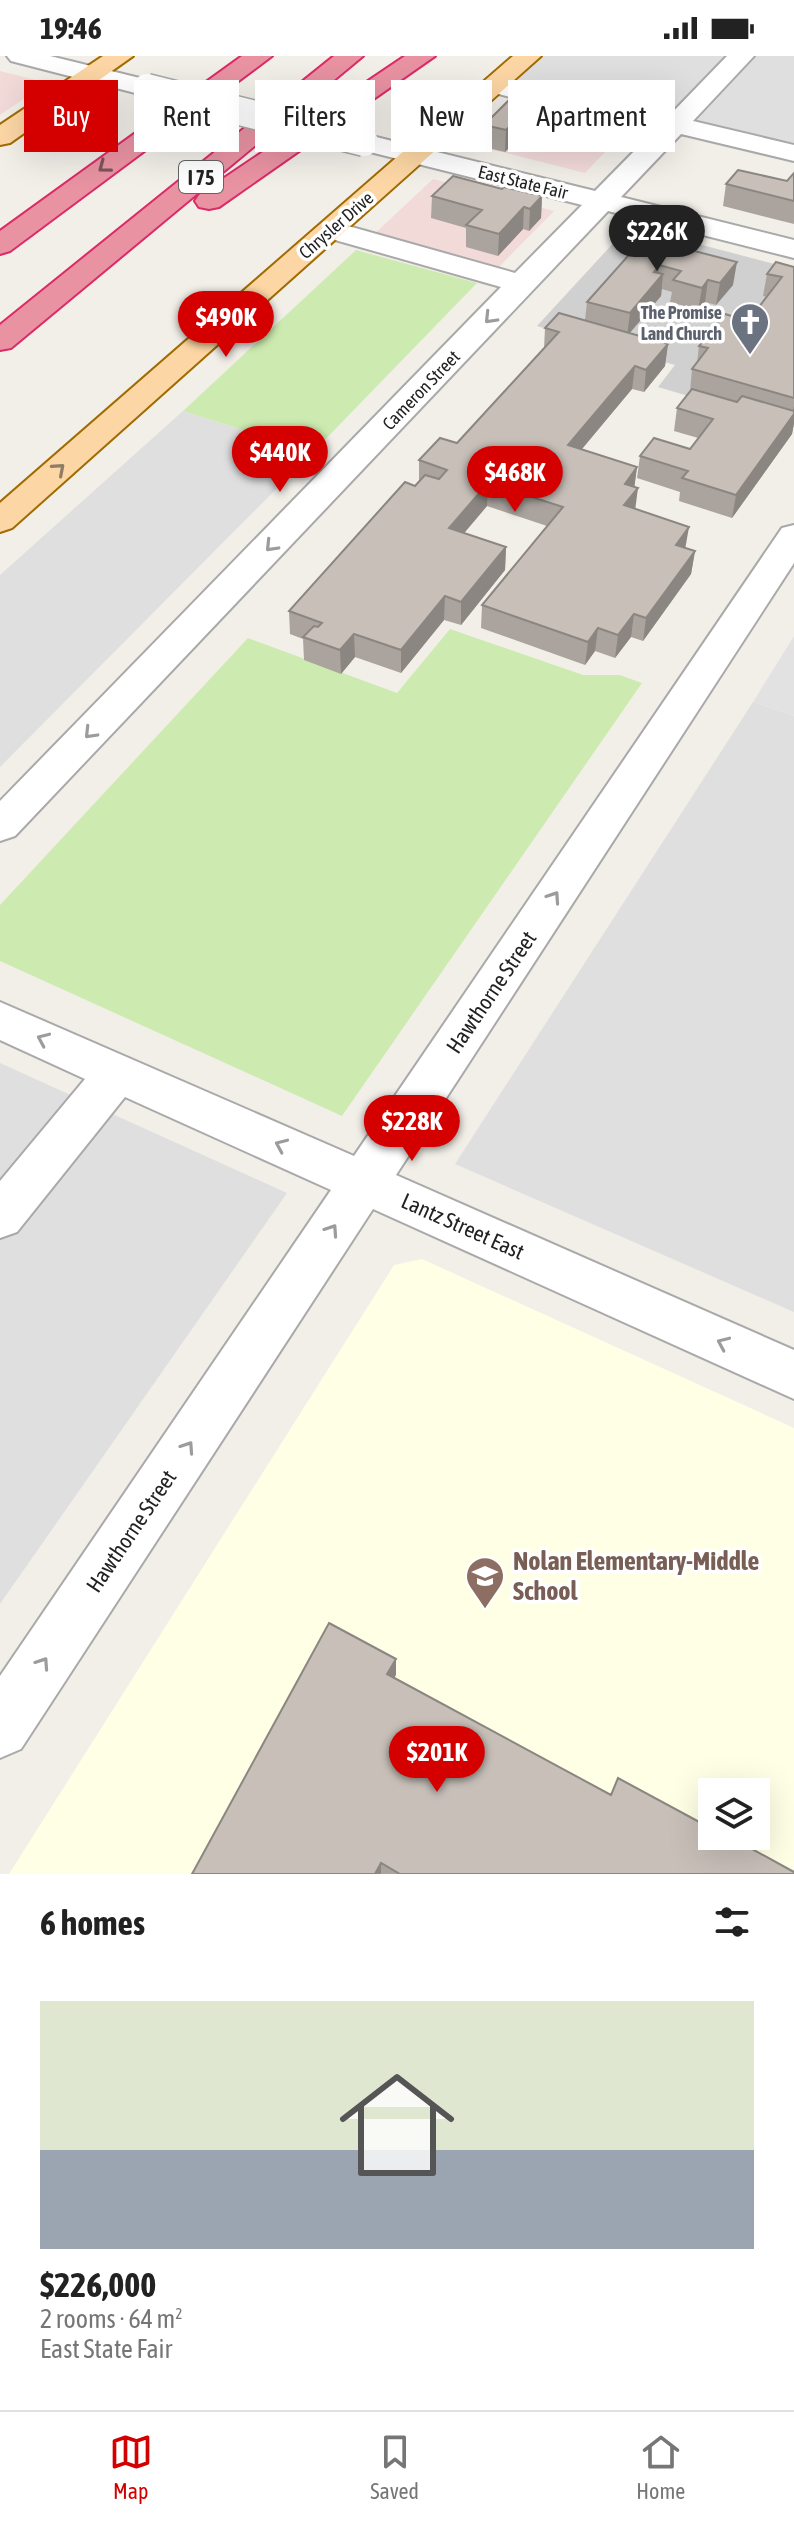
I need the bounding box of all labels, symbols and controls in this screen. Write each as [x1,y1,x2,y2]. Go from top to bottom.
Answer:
text: 19:46 [40,11,102,45]
chip: Buy [24,80,118,152]
chip: Rent [134,80,239,152]
chip: Filters [255,80,375,152]
chip: New [391,80,492,152]
chip: Apartment [508,80,675,152]
one-way arrow [98,158,113,172]
road number: I 75 [179,161,223,193]
street label: East State Fair [476,161,571,203]
street label: Chrysler Drive [295,187,377,263]
pin: $226K [601,205,713,273]
text: $226K [627,216,687,246]
pin: $490K [170,291,282,359]
church icon: The Promise Land Church [729,301,771,356]
text: $490K [196,302,256,332]
place label: The Promise Land Church [641,302,722,344]
one-way arrow [485,309,499,323]
street label: Cameron Street [378,346,464,434]
pin: $440K [224,426,336,494]
text: $440K [250,437,310,467]
pin: $468K [459,446,571,514]
text: $468K [485,457,545,487]
one-way arrow [49,464,64,479]
one-way arrow [265,537,280,551]
one-way arrow [85,724,99,738]
one-way arrow [544,892,559,906]
street label: Hawthorne Street [441,926,541,1058]
one-way arrow [37,1033,52,1049]
pin: $228K [356,1095,468,1163]
text: $228K [382,1106,442,1136]
one-way arrow [275,1139,289,1155]
street label: Lantz Street East [398,1187,528,1265]
one-way arrow [322,1225,337,1239]
one-way arrow [717,1336,731,1352]
one-way arrow [178,1441,193,1455]
street label: Hawthorne Street [81,1465,181,1597]
place label: Nolan Elementary-Middle School [513,1546,759,1606]
school or university icon: Nolan Elementary-Middle School [464,1555,506,1610]
one-way arrow [33,1657,48,1671]
pin: $201K [381,1726,493,1794]
text: $201K [407,1737,467,1767]
map controls [698,1778,770,1850]
button: layers [698,1778,770,1850]
icon: filters [710,1900,754,1944]
text: 6 homes [40,1903,145,1942]
icon: home [325,2053,469,2197]
text: $226,000 [40,2265,156,2304]
text: 2 rooms · 64 m² [40,2304,182,2334]
text: East State Fair [40,2334,172,2364]
tab: Map [109,2430,153,2504]
tab: Saved [370,2430,419,2504]
tab: Home [636,2430,685,2504]

